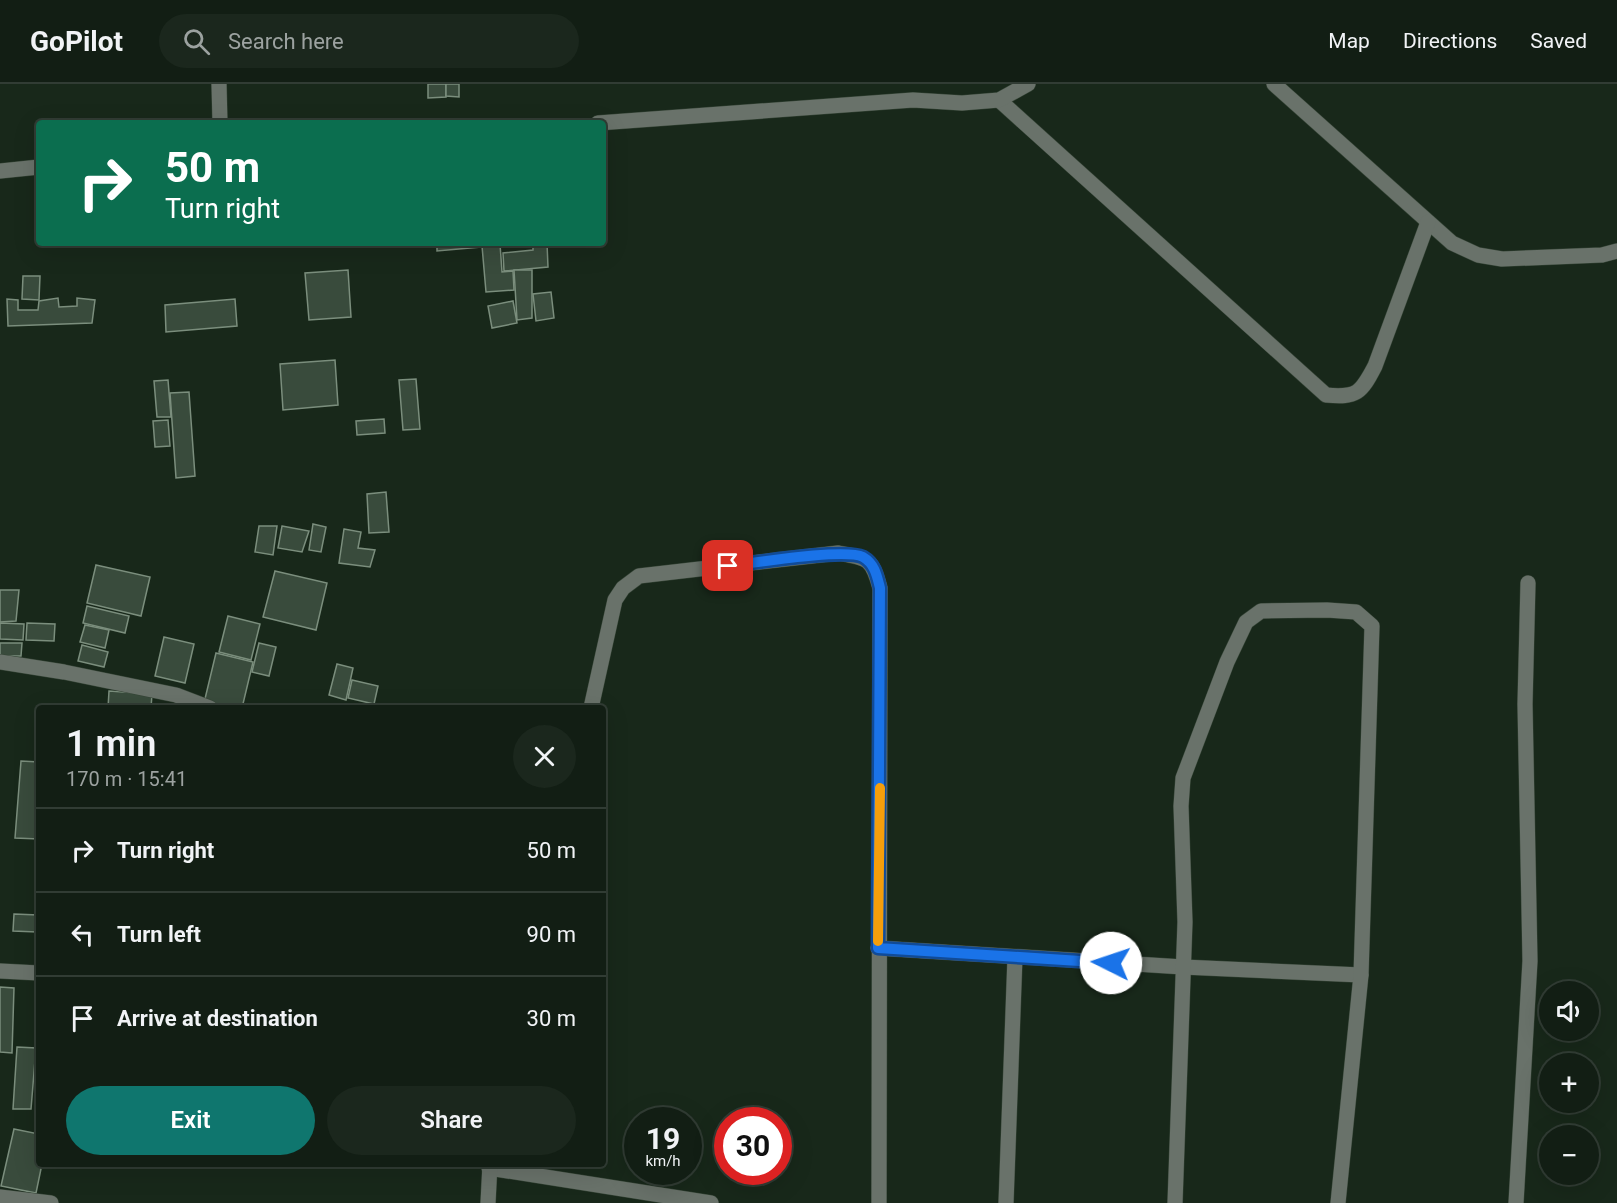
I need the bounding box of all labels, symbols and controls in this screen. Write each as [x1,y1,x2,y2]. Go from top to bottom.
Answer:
search box [159,14,579,68]
text: GoPilot [30,25,123,58]
icon: search [180,25,213,58]
text: Search here [228,29,344,54]
text: Map [1328,29,1370,53]
text: Directions [1403,29,1497,53]
text: Saved [1530,29,1587,53]
text: 50 m [165,143,260,192]
icon: right [66,144,144,222]
text: Turn right [165,193,280,225]
pin [702,540,753,591]
icon: arrive [711,549,744,582]
text: 1 min [66,723,156,765]
button: close [513,725,576,788]
text: 170 m · 15:41 [66,767,187,791]
icon: right [66,834,99,867]
text: Turn right [117,838,214,863]
text: 50 m [527,838,576,863]
icon: left [66,918,99,951]
text: Turn left [117,922,201,947]
text: 90 m [527,922,576,947]
position arrow [1079,931,1143,995]
map controls [1539,981,1599,1185]
button: sound [1539,981,1599,1041]
icon: arrive [66,1002,99,1035]
text: Arrive at destination [117,1006,318,1031]
text: 30 m [527,1006,576,1031]
button: + [1539,1053,1599,1113]
button: Exit [66,1086,315,1155]
button: Share [327,1086,576,1155]
speed limit sign: 30 [714,1107,792,1185]
text: 19 [646,1121,680,1156]
button: − [1539,1125,1599,1185]
text: km/h [645,1152,681,1170]

